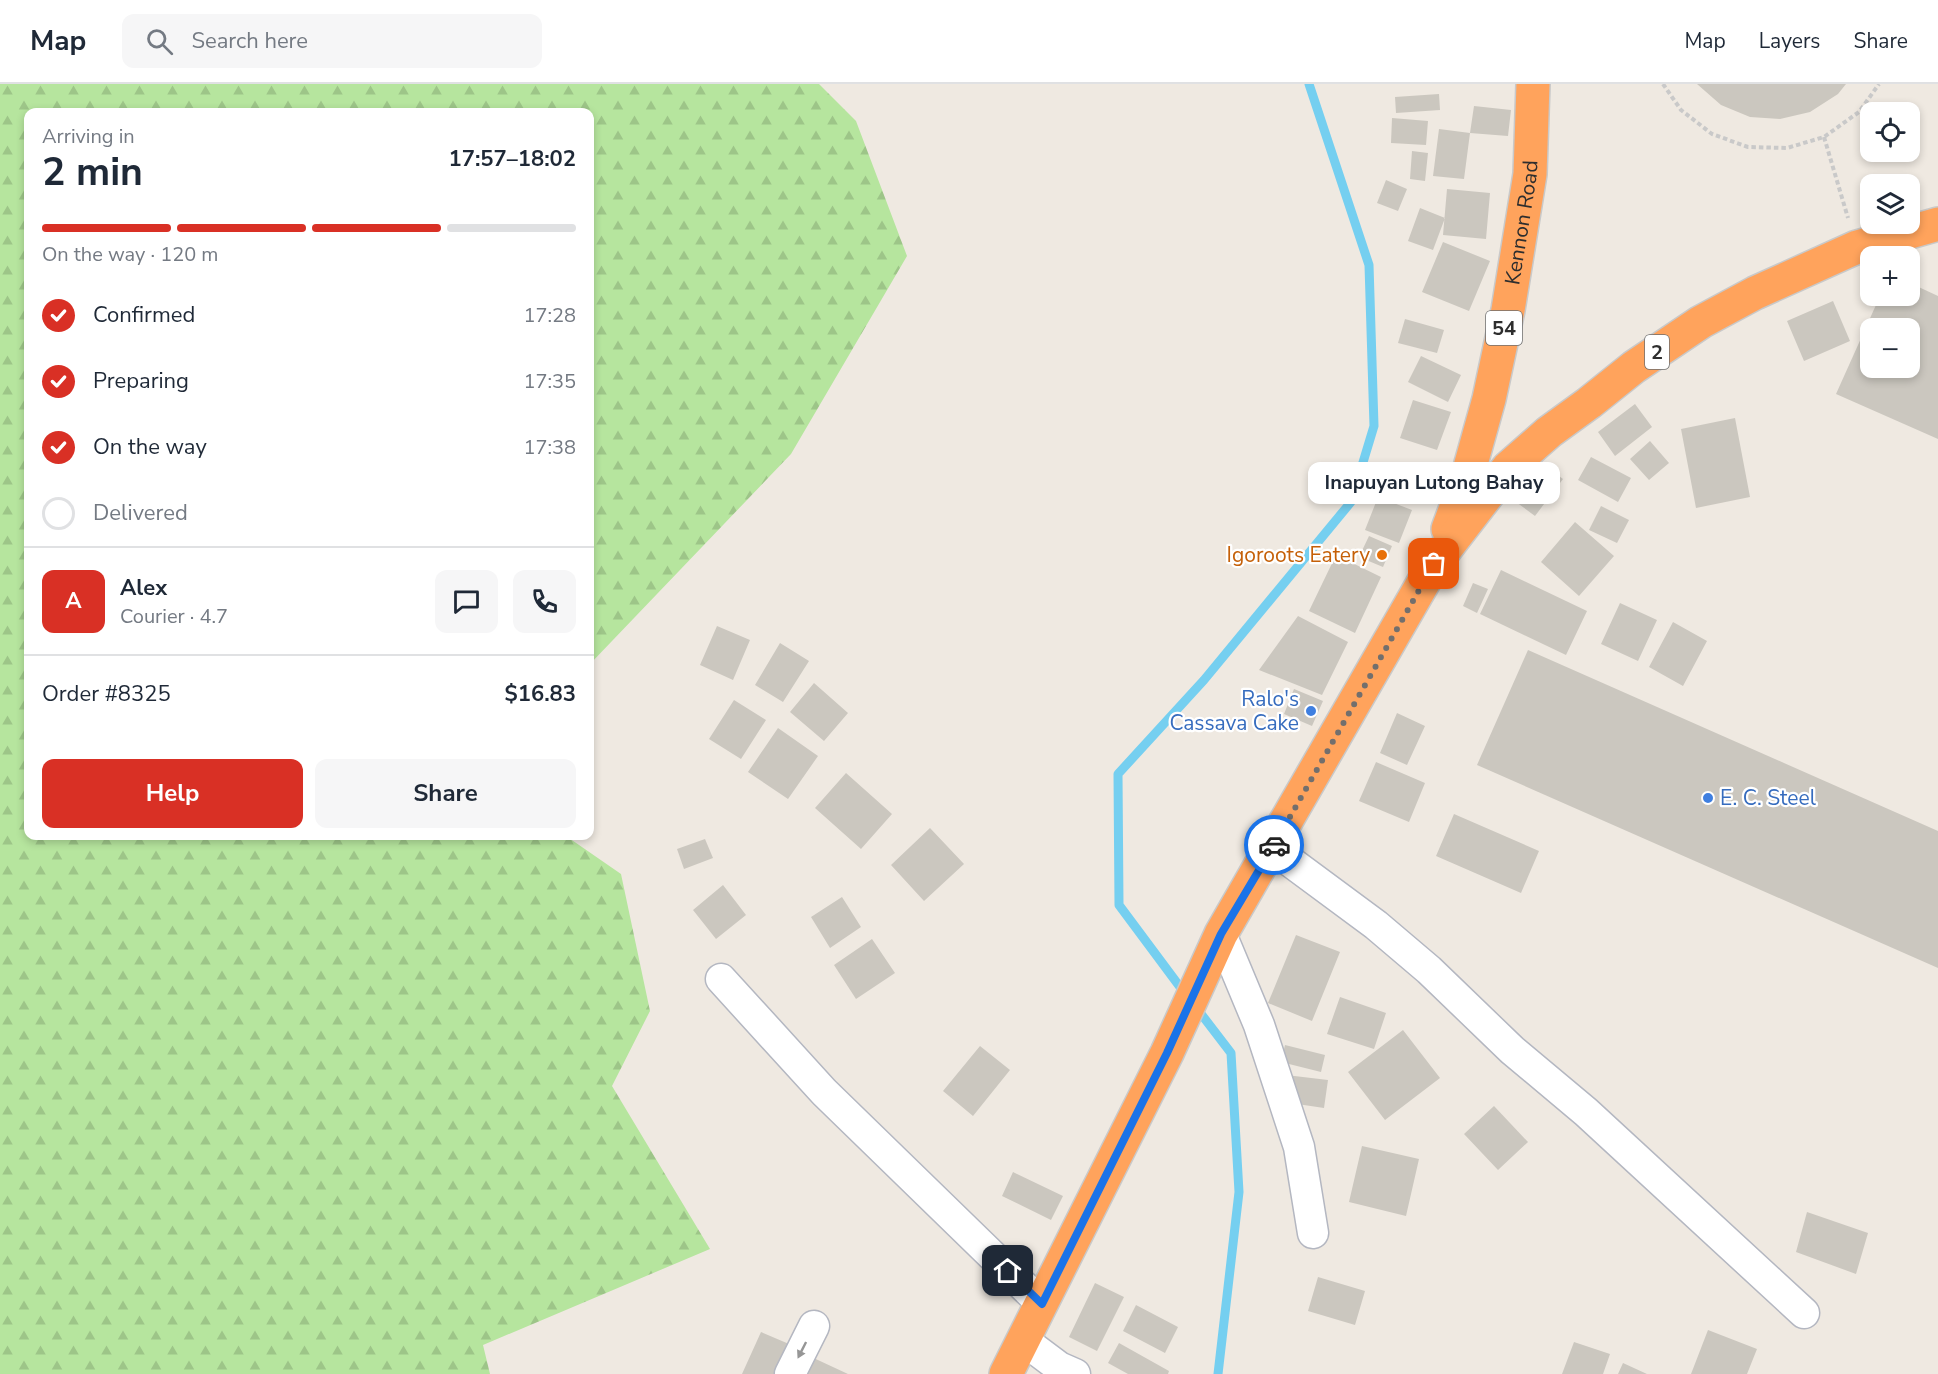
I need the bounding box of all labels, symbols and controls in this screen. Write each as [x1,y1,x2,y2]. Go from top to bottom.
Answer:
search box [122,14,542,68]
text: Map [30,22,86,60]
icon: search [143,25,176,58]
text: Search here [191,26,308,56]
text: Map [1684,27,1726,55]
text: Layers [1759,27,1820,55]
text: Share [1853,27,1908,55]
map controls [1860,102,1920,378]
button: locate [1860,102,1920,162]
text: Arriving in [42,123,135,150]
text: 17:57–18:02 [448,144,576,174]
text: 2 min [42,146,143,199]
street label: Kennon Road [1498,160,1544,287]
button: layers [1860,174,1920,234]
text: On the way · 120 m [42,241,218,268]
button: + [1860,246,1920,306]
icon: check [42,299,75,332]
text: Confirmed [93,300,195,330]
text: 17:28 [523,302,576,329]
road number: 54 [1486,311,1522,345]
button: − [1860,318,1920,378]
road number: 2 [1645,335,1669,369]
icon: check [42,365,75,398]
text: Preparing [93,366,189,396]
text: 17:35 [523,368,576,395]
icon: check [42,431,75,464]
text: On the way [93,432,207,462]
text: 17:38 [523,434,576,461]
callout: Inapuyan Lutong Bahay [1308,462,1560,504]
text: Inapuyan Lutong Bahay [1325,469,1543,496]
text: Delivered [93,498,188,528]
pin [1408,538,1459,589]
place label: Igoroots Eatery [1227,541,1370,569]
icon: bag [1417,547,1450,580]
marker: Igoroots Eatery [1375,548,1389,562]
button: chat [435,570,498,633]
button: phone [513,570,576,633]
text: Alex [120,573,167,603]
text: A [65,586,82,616]
text: Courier · 4.7 [120,603,228,630]
text: Order #8325 [42,679,171,709]
text: $16.83 [505,679,576,709]
place label: Ralo's Cassava Cake [1169,685,1299,737]
marker: Ralo's Cassava Cake [1304,704,1318,718]
button: Help [42,759,303,828]
button: Share [315,759,576,828]
place label: E. C. Steel [1720,784,1817,812]
marker: E. C. Steel [1701,791,1715,805]
courier [1244,815,1304,875]
icon: car [1258,829,1291,862]
pin [982,1245,1033,1296]
icon: home [991,1254,1024,1287]
one-way arrow [797,1341,806,1358]

